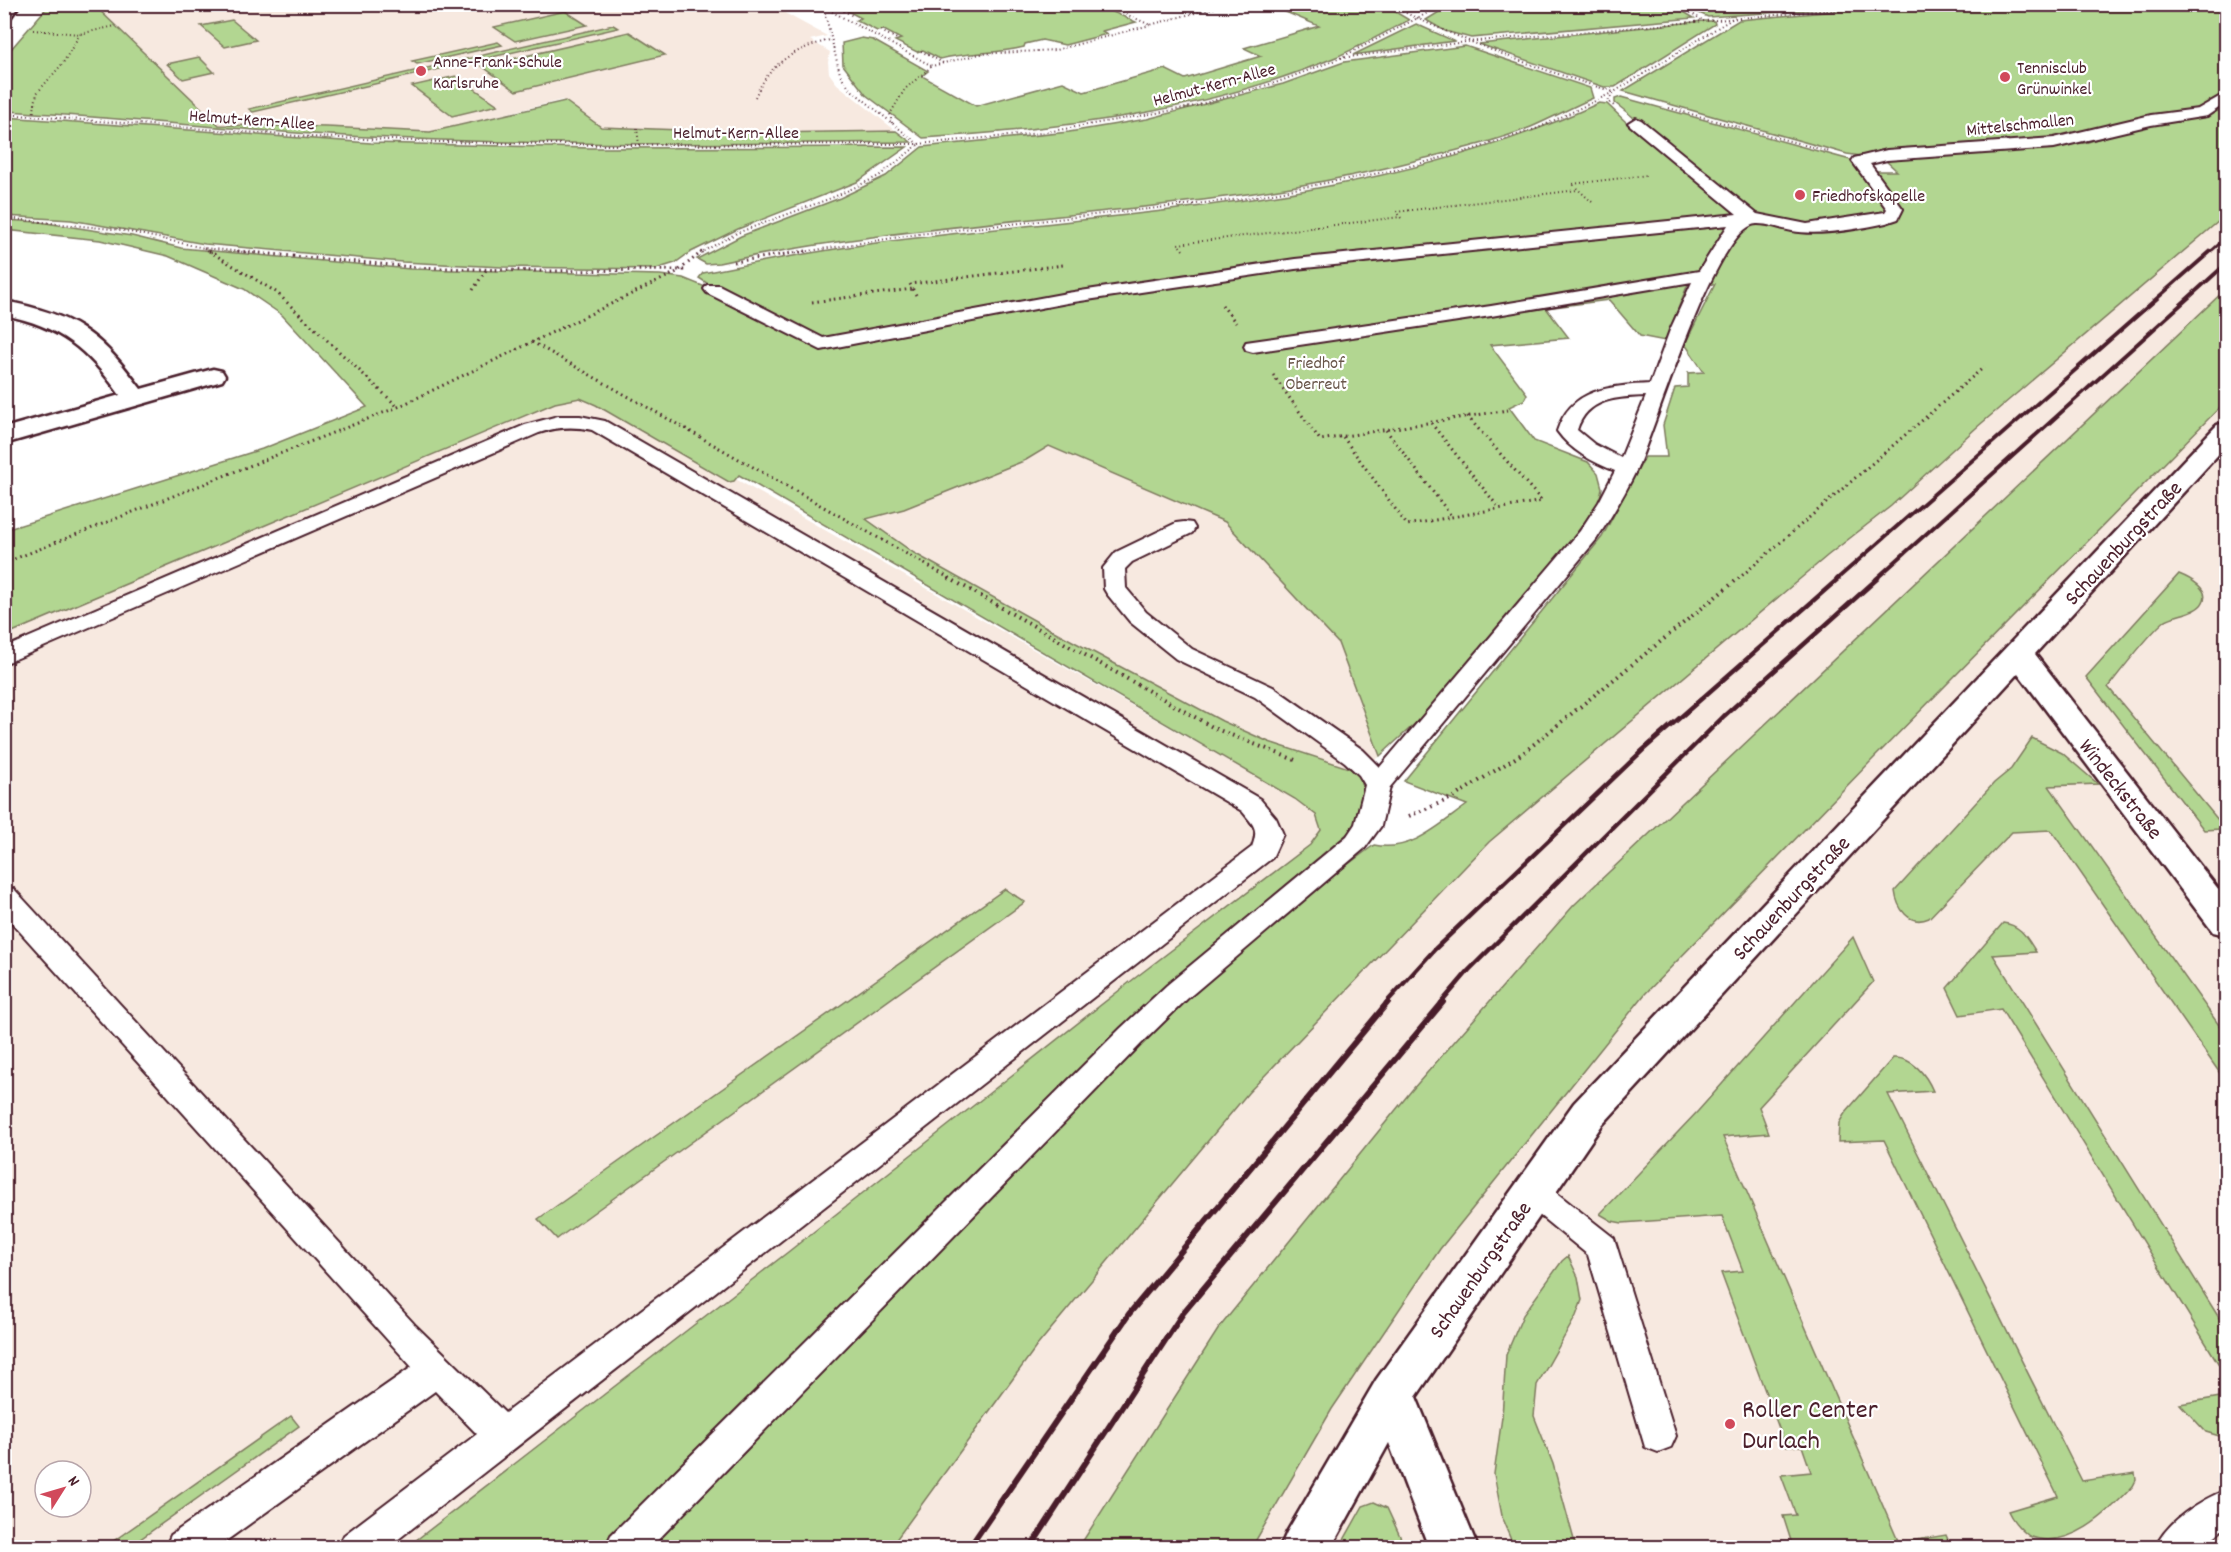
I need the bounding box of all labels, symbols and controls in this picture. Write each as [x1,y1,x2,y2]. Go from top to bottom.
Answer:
place label: Anne-Frank-Schule Karlsruhe [433,51,562,97]
place label: Tennisclub Grünwinkel [2017,57,2092,103]
street label: Helmut-Kern-Allee [1151,58,1279,115]
marker: Anne-Frank-Schule Karlsruhe [414,64,428,78]
marker: Tennisclub Grünwinkel [1998,70,2012,84]
street label: Helmut-Kern-Allee [188,105,316,138]
street label: Mittelschmallen [1965,108,2075,145]
street label: Helmut-Kern-Allee [673,122,799,147]
place label: Friedhofskapelle [1812,185,1925,210]
marker: Friedhofskapelle [1793,188,1807,202]
park label: Friedhof Oberreut [1285,352,1347,398]
street label: Schauenburgstraße [2058,475,2191,614]
street label: Windeckstraße [2070,733,2169,847]
street label: Schauenburgstraße [1726,830,1859,969]
street label: Schauenburgstraße [1423,1196,1541,1346]
place label: Roller Center Durlach [1742,1392,1878,1462]
marker: Roller Center Durlach [1723,1417,1737,1431]
north arrow [33,1459,93,1519]
text: N [61,1471,85,1492]

